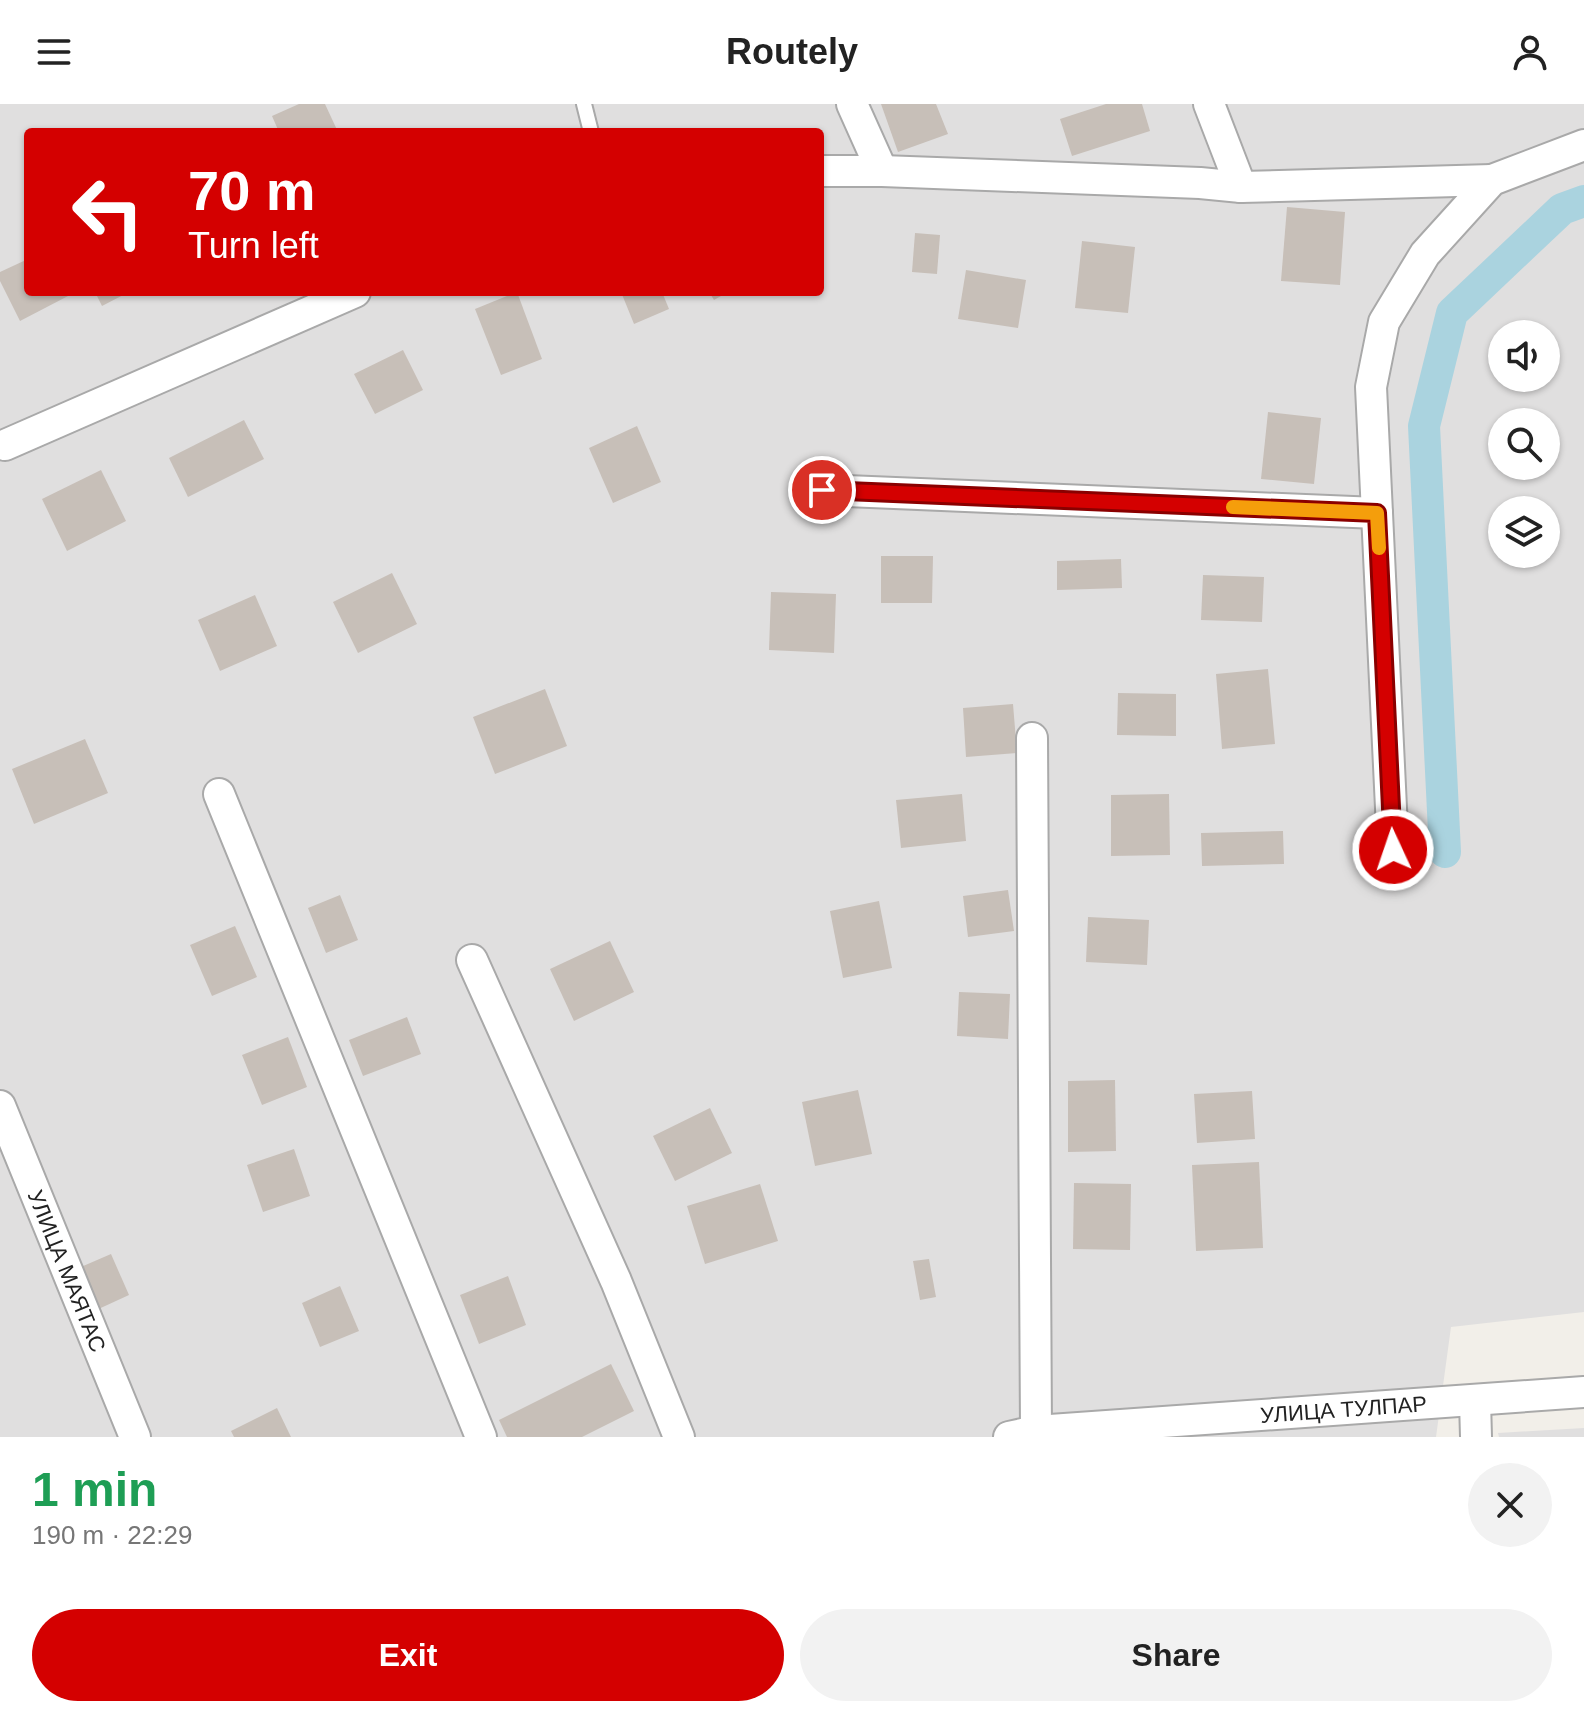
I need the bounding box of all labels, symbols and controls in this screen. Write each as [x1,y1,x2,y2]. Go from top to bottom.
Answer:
icon: menu [32,30,76,74]
icon: person [1508,30,1552,74]
text: Routely [726,31,858,72]
text: 70 m [188,159,316,222]
icon: left [56,160,160,264]
text: Turn left [188,225,319,266]
map controls [1488,320,1560,568]
button: sound [1488,320,1560,392]
button: search [1488,408,1560,480]
pin [788,456,856,524]
icon: arrive [800,468,844,512]
button: layers [1488,496,1560,568]
position arrow [1351,808,1435,892]
street label: УЛИЦА МАЯТАС [23,1187,111,1356]
street label: УЛИЦА ТУЛПАР [1259,1391,1428,1428]
text: 1 min [32,1463,157,1516]
button: close [1468,1463,1552,1547]
text: 190 m · 22:29 [32,1520,192,1550]
button: Exit [32,1609,784,1701]
button: Share [800,1609,1552,1701]

